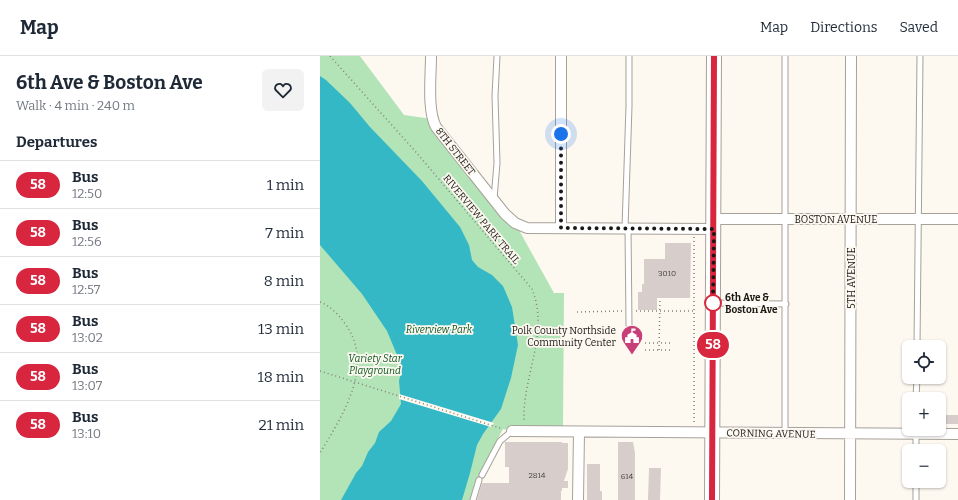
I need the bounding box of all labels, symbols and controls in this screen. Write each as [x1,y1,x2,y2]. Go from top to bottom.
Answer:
text: Map [20,16,59,39]
text: Map [760,19,788,36]
text: Directions [810,19,878,36]
text: Saved [900,19,938,36]
button: heart [262,69,304,111]
text: 6th Ave & Boston Ave [16,71,203,94]
text: Walk · 4 min · 240 m [16,98,135,113]
your location [551,124,571,144]
street label: 8TH STREET [433,126,478,178]
text: Departures [16,133,97,151]
text: Bus [72,168,98,186]
street label: RIVERVIEW PARK TRAIL [440,173,522,267]
text: 58 [30,176,46,193]
text: 1 min [267,176,304,194]
text: 12:50 [72,186,102,201]
street label: BOSTON AVENUE [795,214,877,226]
text: Bus [72,216,98,234]
text: 58 [30,224,46,241]
text: 7 min [265,224,304,242]
text: 12:56 [72,234,102,249]
street label: 5TH AVENUE [846,247,858,309]
text: Bus [72,264,98,282]
house number: 3010 [658,269,676,278]
text: 58 [30,272,46,289]
text: 8 min [264,272,304,290]
text: 12:57 [72,282,100,297]
place label: 6th Ave & Boston Ave [725,292,778,316]
marker: 6th Ave & Boston Ave [704,294,722,312]
text: Bus [72,312,98,330]
text: 58 [30,320,46,337]
text: 13 min [258,320,304,338]
public building icon: Polk County Northside Community Center [619,323,645,356]
park label: Riverview Park [406,324,473,336]
place label: Polk County Northside Community Center [512,325,617,349]
text: 13:02 [72,330,103,345]
line badge: 58 [695,332,731,358]
text: 58 [705,336,721,353]
map controls [902,340,946,488]
button: locate [902,340,946,384]
park label: Variety Star Playground [348,353,403,377]
text: Bus [72,360,98,378]
text: 58 [30,368,46,385]
text: 18 min [258,368,304,386]
text: 13:07 [72,378,102,393]
button: + [902,392,946,436]
text: Bus [72,408,98,426]
text: 58 [30,416,46,433]
text: 21 min [258,416,304,434]
text: 13:10 [72,426,101,441]
street label: CORNING AVENUE [726,427,816,441]
button: − [902,444,946,488]
house number: 2814 [528,471,546,480]
house number: 614 [621,472,634,481]

